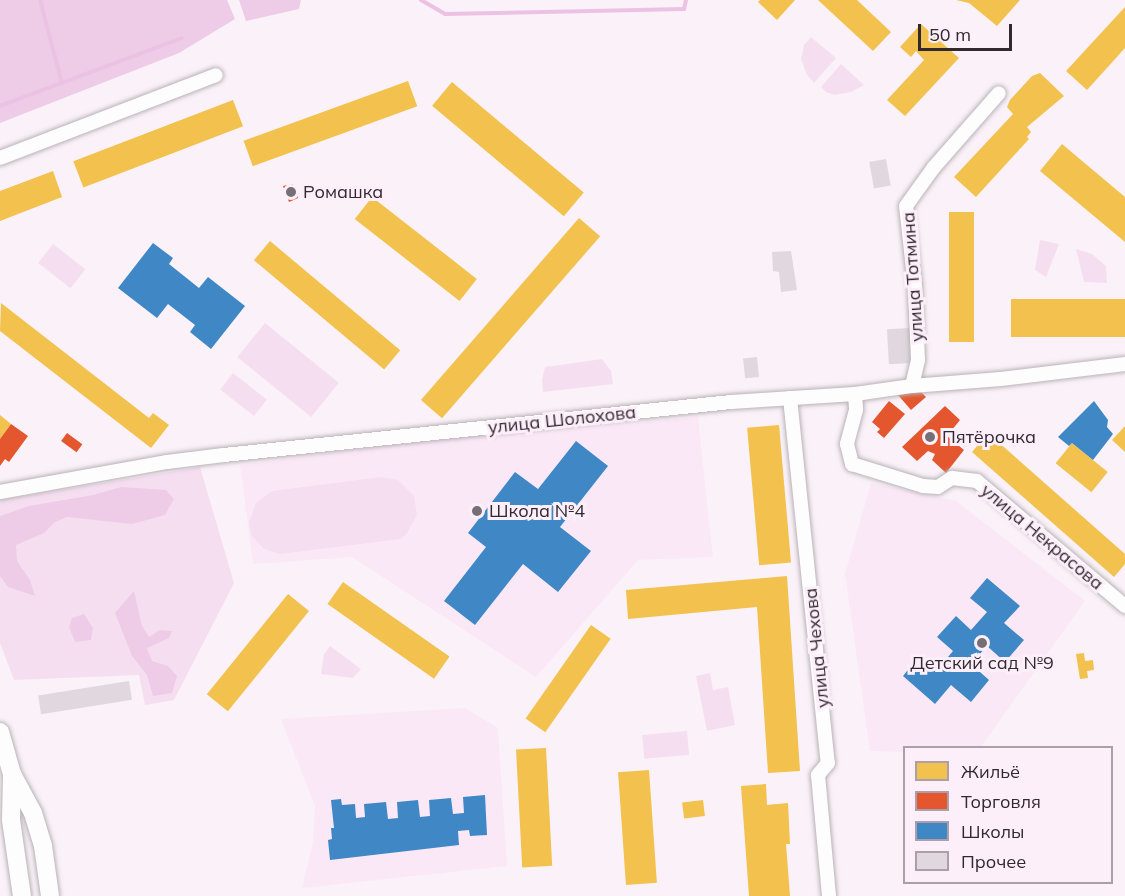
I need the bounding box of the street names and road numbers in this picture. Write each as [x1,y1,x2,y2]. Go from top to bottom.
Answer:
street label: улица Тотмина [898,211,928,343]
street label: улица Шолохова [487,401,637,439]
street label: улица Некрасова [976,480,1108,594]
street label: улица Чехова [800,587,834,709]

